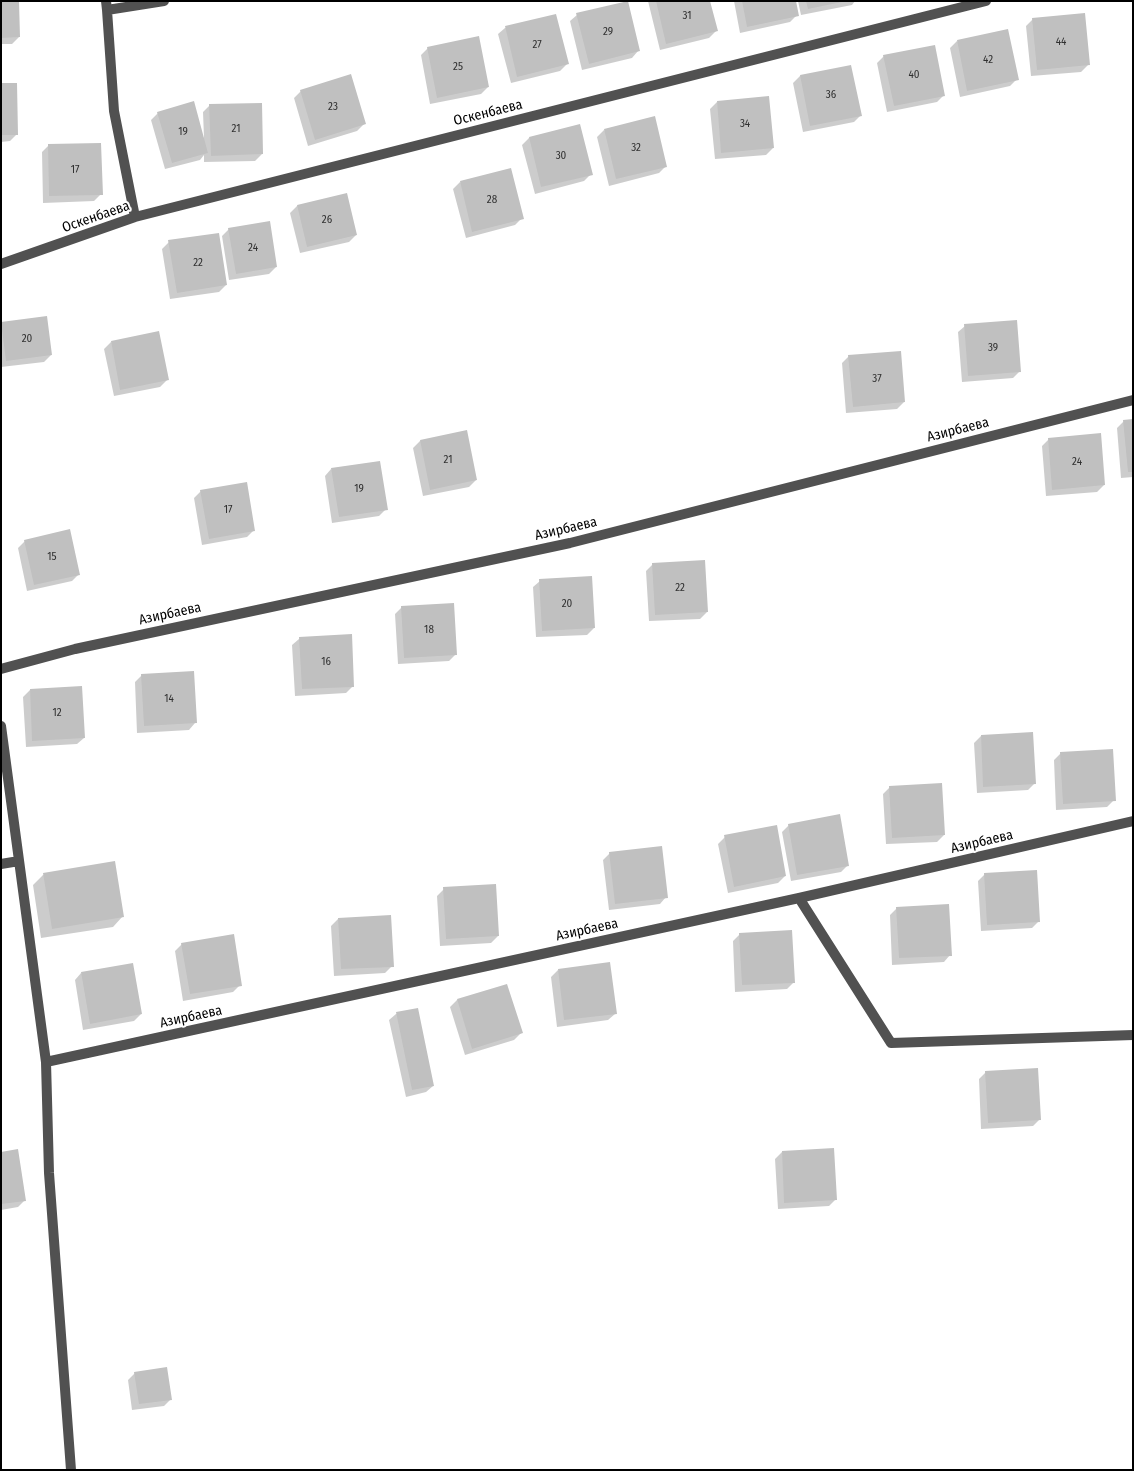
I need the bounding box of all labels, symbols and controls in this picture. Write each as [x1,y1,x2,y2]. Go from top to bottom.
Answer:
house number: 31 [683,9,691,23]
house number: 29 [603,25,613,39]
house number: 44 [1056,35,1066,49]
house number: 27 [532,38,542,52]
house number: 42 [983,53,993,67]
house number: 25 [453,60,463,74]
house number: 40 [908,68,920,82]
house number: 36 [826,88,836,102]
street label: Оскенбаева [452,96,524,130]
house number: 23 [328,100,338,114]
house number: 34 [740,117,750,131]
house number: 21 [232,122,240,136]
house number: 19 [178,125,188,139]
house number: 32 [631,141,641,155]
house number: 30 [556,149,566,163]
house number: 17 [71,163,79,177]
house number: 28 [487,193,497,207]
street label: Оскенбаева [60,198,132,236]
house number: 26 [322,213,332,227]
house number: 24 [248,241,258,255]
house number: 22 [193,256,203,270]
house number: 20 [22,332,32,346]
house number: 39 [988,341,998,355]
house number: 37 [872,372,882,386]
street label: Азирбаева [925,414,991,446]
house number: 21 [444,453,452,467]
house number: 24 [1072,455,1082,469]
house number: 19 [354,482,364,496]
house number: 17 [224,503,232,517]
street label: Азирбаева [533,514,599,544]
house number: 15 [47,550,57,564]
house number: 22 [675,581,685,595]
house number: 20 [562,597,572,611]
street label: Азирбаева [137,599,203,629]
house number: 18 [424,623,434,637]
house number: 16 [321,655,331,669]
house number: 14 [164,692,174,706]
house number: 12 [52,706,62,720]
street label: Азирбаева [949,827,1015,857]
street label: Азирбаева [554,915,620,945]
street label: Азирбаева [158,1002,224,1032]

